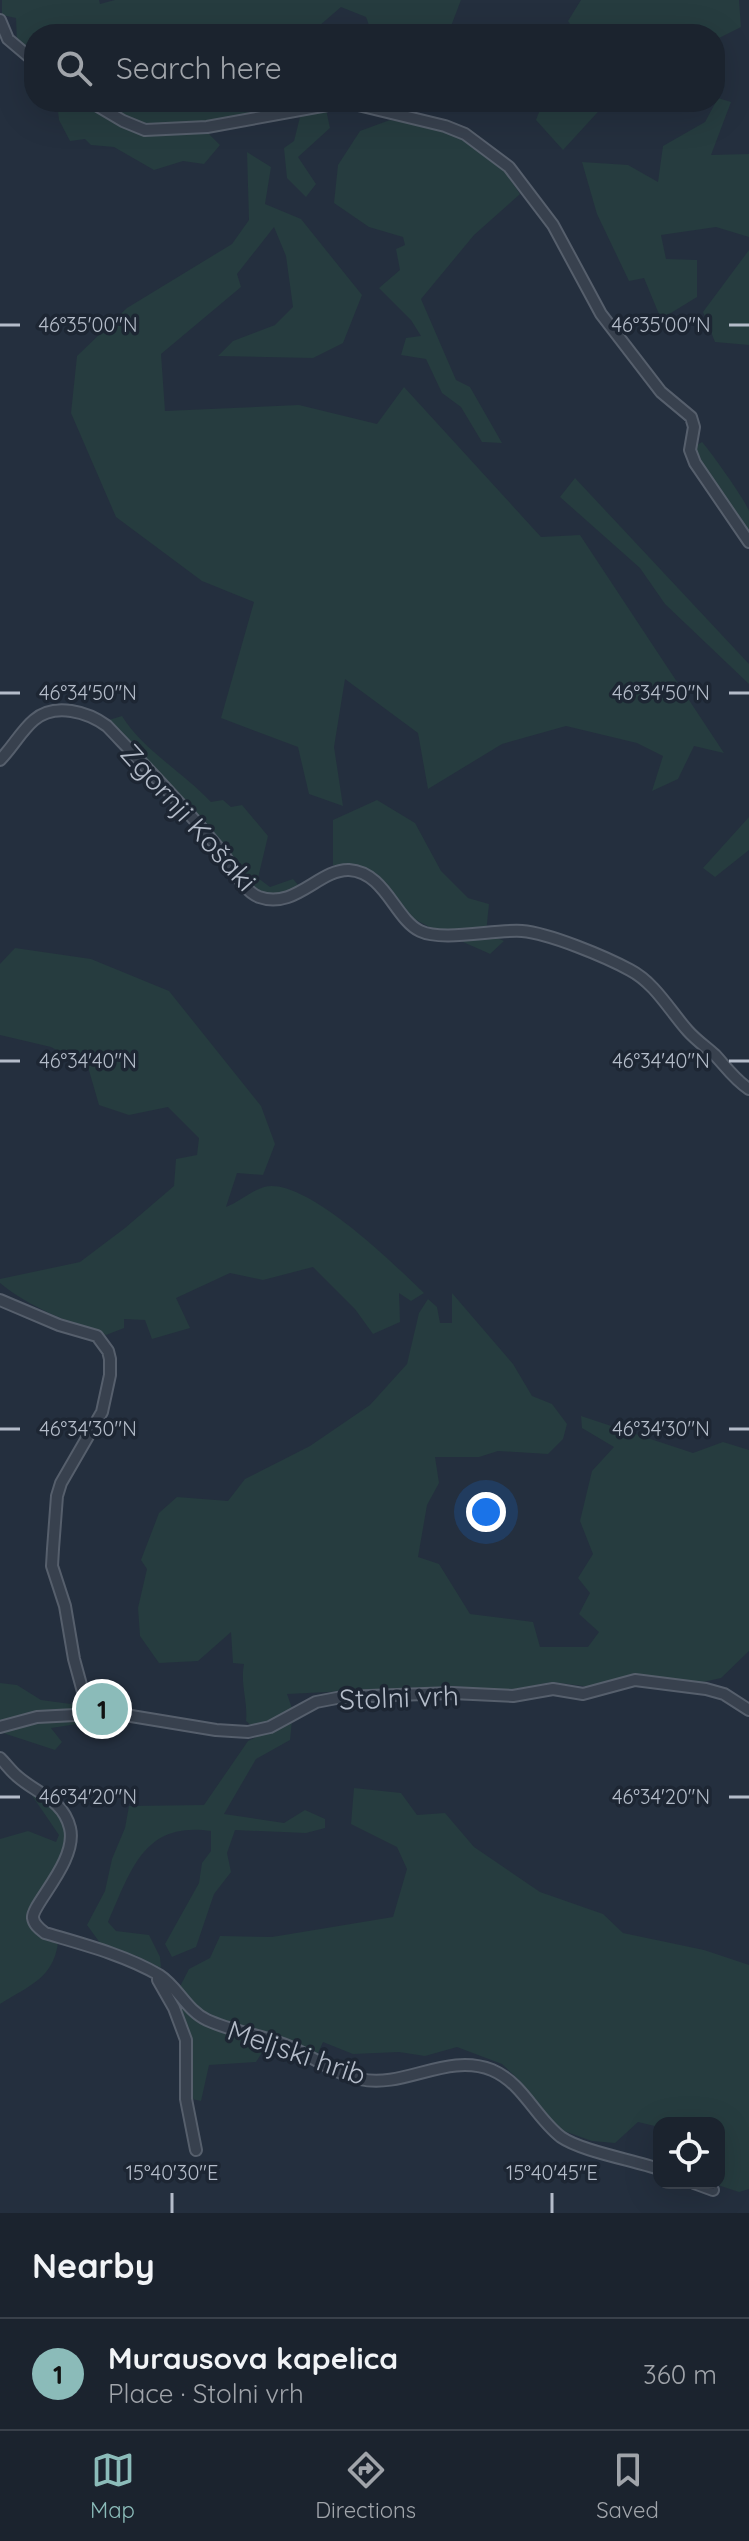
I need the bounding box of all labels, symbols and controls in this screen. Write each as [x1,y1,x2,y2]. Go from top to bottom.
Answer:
search box [24,24,725,112]
icon: search [52,46,96,90]
text: Search here [116,49,282,87]
text: 46°35'00"N [38,312,138,337]
text: 46°35'00"N [611,312,711,337]
text: 46°34'50"N [39,680,137,705]
text: 46°34'50"N [612,680,710,705]
street label: Zgornji Košaki [114,736,264,898]
text: 46°34'40"N [39,1048,137,1073]
text: 46°34'40"N [612,1048,710,1073]
text: 46°34'30"N [39,1416,137,1441]
text: 46°34'30"N [612,1416,710,1441]
your location [466,1492,506,1532]
street label: Stolni vrh [339,1677,459,1717]
pin: 1 [76,1679,128,1739]
text: 46°34'20"N [39,1784,137,1809]
text: 46°34'20"N [612,1784,710,1809]
street label: Meljski hrib [223,2012,371,2092]
map controls [653,2117,725,2189]
button: locate [653,2117,725,2189]
text: 15°40'30"E [126,2160,218,2185]
text: 15°40'45"E [506,2160,598,2185]
text: Nearby [32,2244,155,2287]
text: Murausova kapelica [108,2339,398,2377]
text: 1 [53,2358,63,2391]
text: 360 m [643,2358,717,2391]
text: Place · Stolni vrh [108,2377,304,2410]
tab: Map [90,2448,135,2524]
tab: Directions [315,2448,416,2524]
tab: Saved [596,2448,659,2524]

